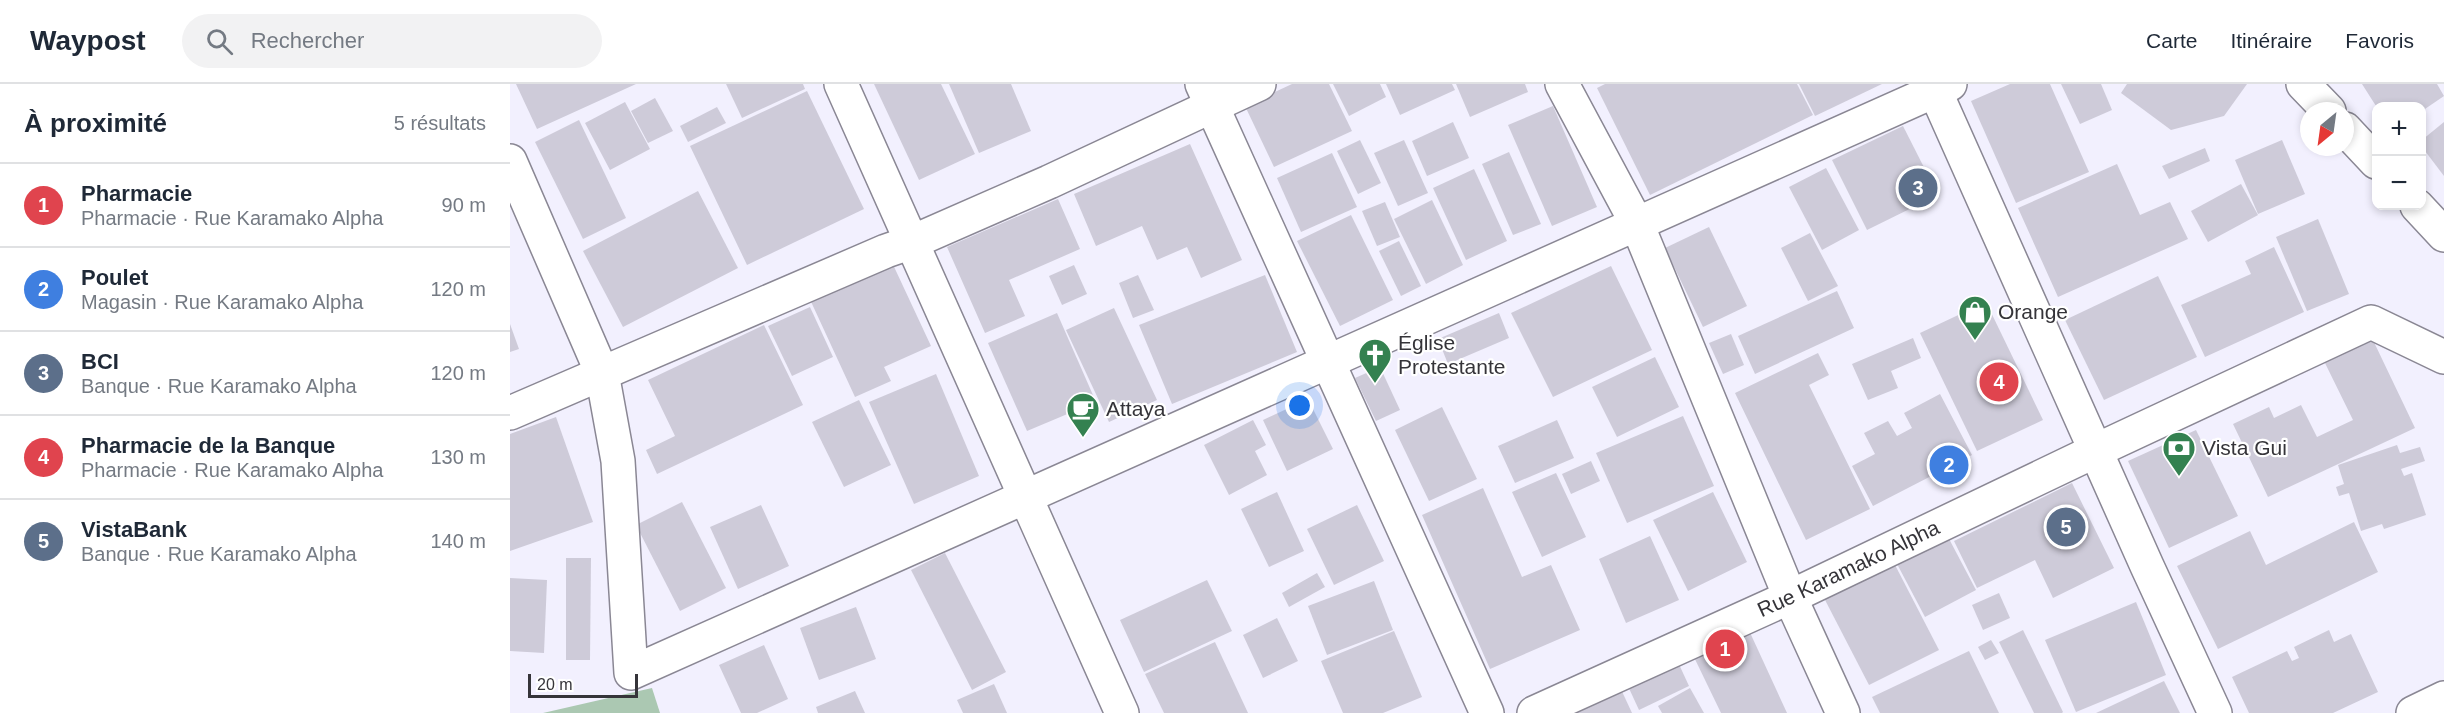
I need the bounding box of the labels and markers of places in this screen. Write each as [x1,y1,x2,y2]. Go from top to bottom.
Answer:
pin: 3 [1898,166,1938,210]
shop icon: Orange [1957,294,1993,341]
place label: Orange [1998,300,2068,323]
place label: Église Protestante [1398,331,1505,378]
church icon: Église Protestante [1357,337,1393,384]
pin: 4 [1980,360,2018,404]
cafe icon: Attaya [1065,391,1101,438]
place label: Attaya [1106,397,1166,420]
bank icon: Vista Gui [2161,430,2197,477]
place label: Vista Gui [2202,436,2287,459]
pin: 2 [1930,442,1968,488]
pin: 5 [2046,504,2086,550]
pin: 1 [1706,626,1744,672]

